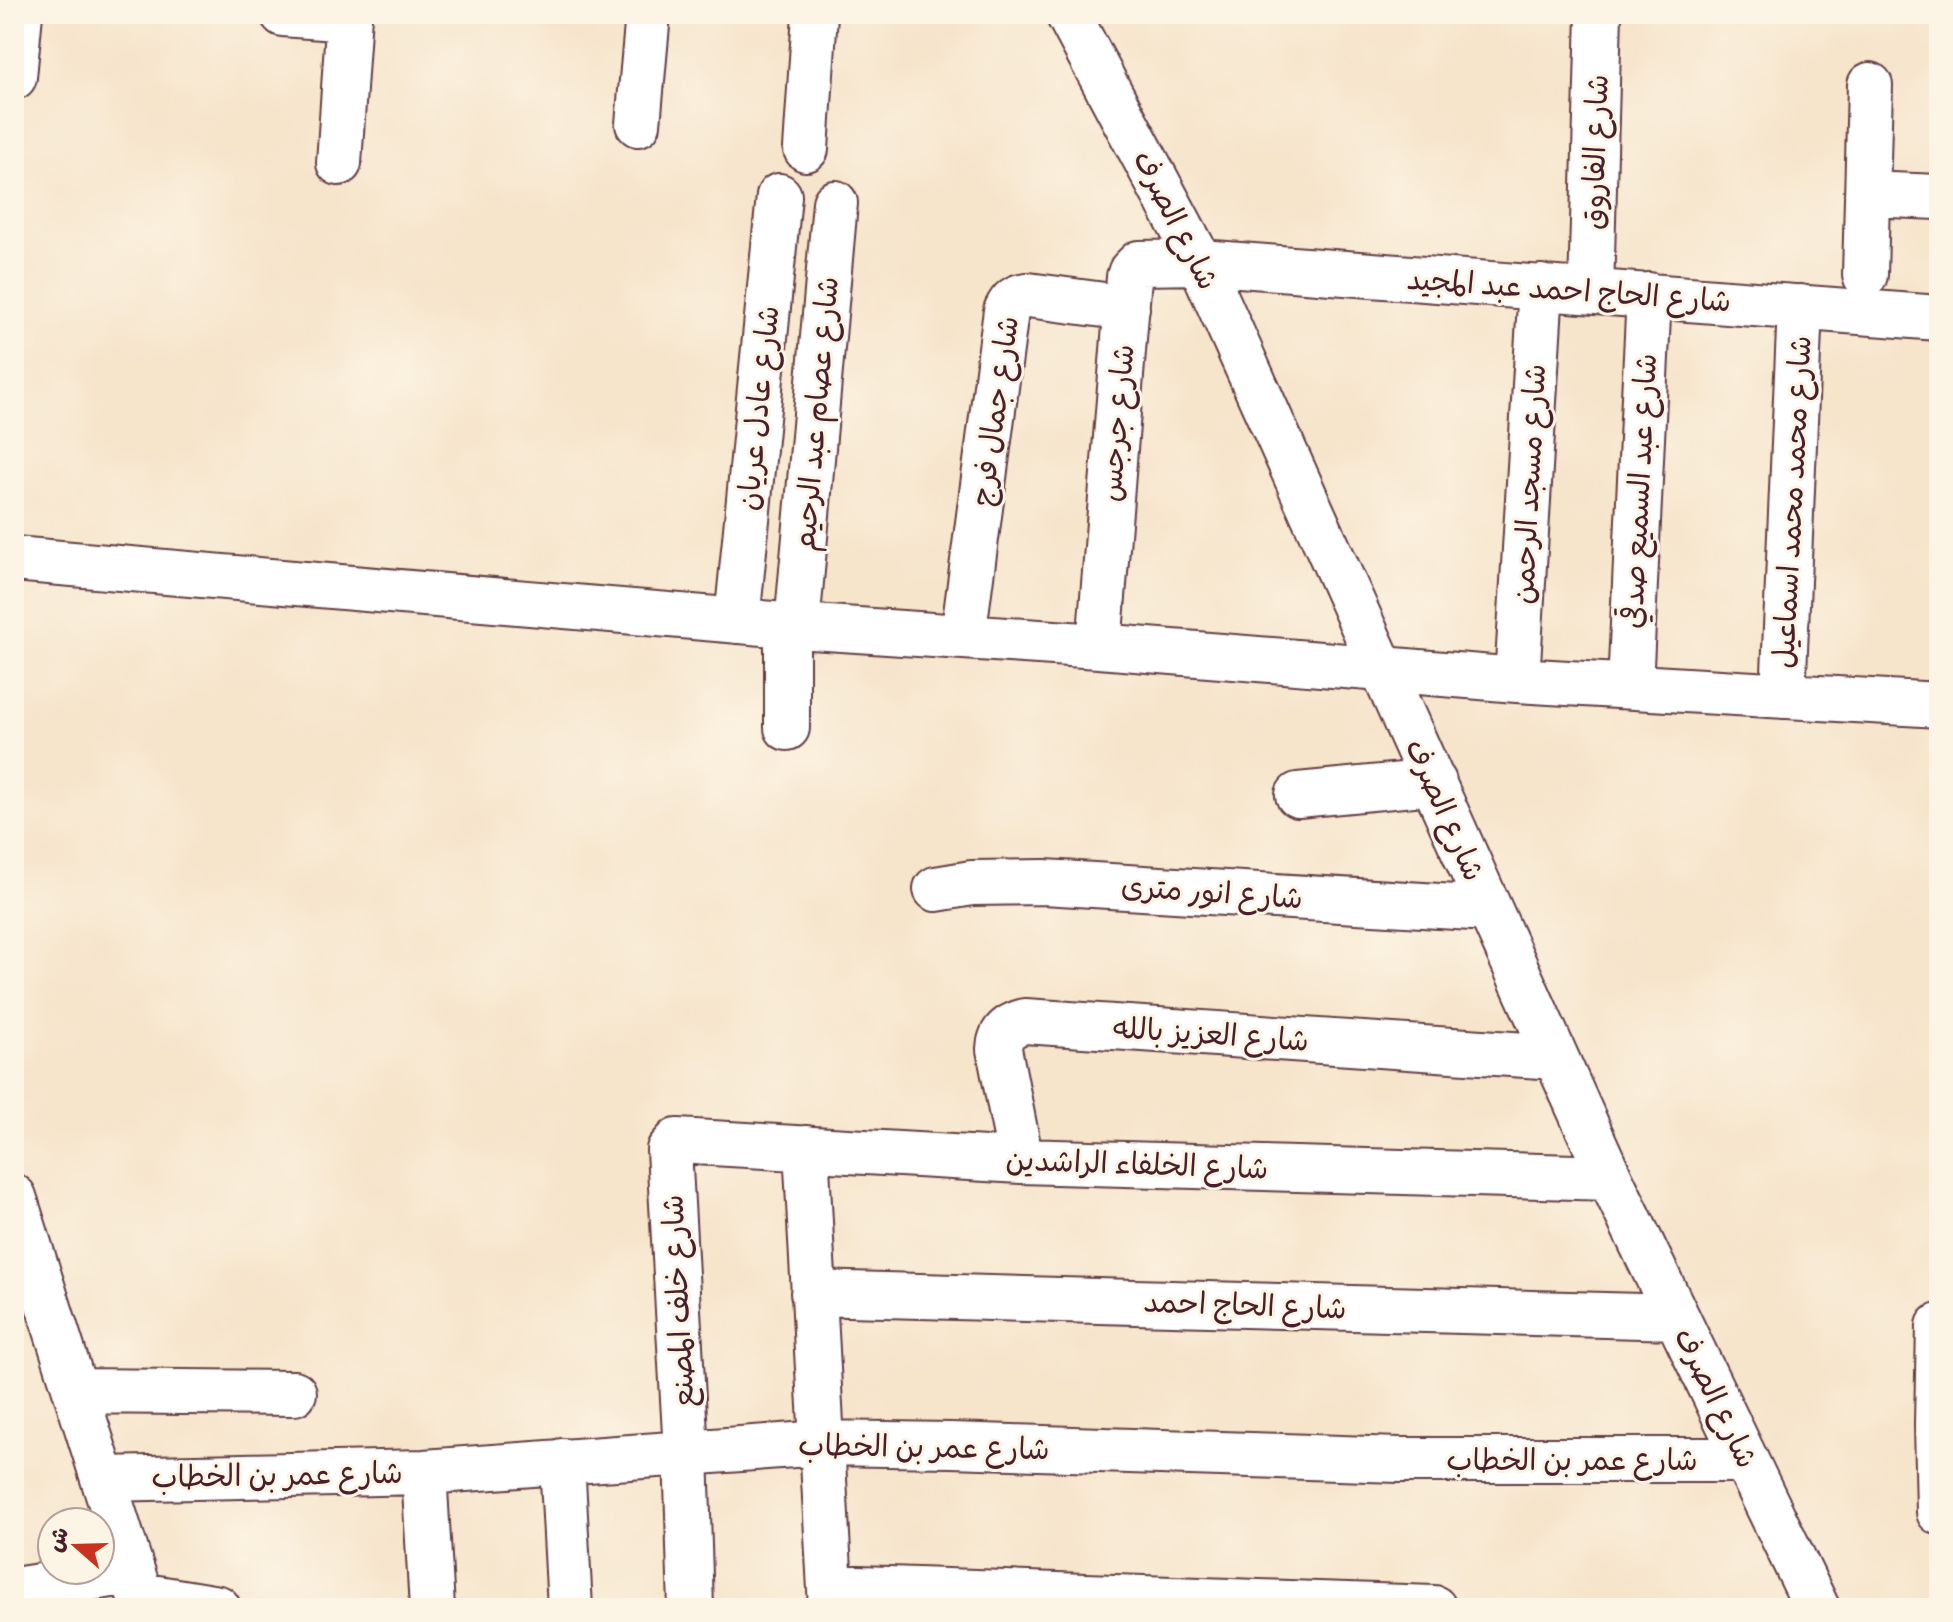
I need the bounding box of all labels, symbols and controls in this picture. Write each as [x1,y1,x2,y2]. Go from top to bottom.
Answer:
street label: شارع الفاروق [1573,73,1619,231]
street label: شارع الصرف [1123,144,1227,297]
street label: شارع الحاج احمد عبد المجيد [1405,260,1732,322]
street label: شارع عصام عبد الرحيم [785,275,851,553]
street label: شارع عادل عريان [728,304,790,513]
street label: شارع جمال فرج [963,313,1029,509]
street label: شارع محمد محمد اسماعيل [1764,334,1822,670]
street label: شارع جرجس [1091,343,1145,503]
street label: شارع عبد السميع صدقي [1613,352,1668,630]
street label: شارع مسجد الرحمن [1504,363,1556,605]
street label: شارع الصرف [1395,733,1493,888]
street label: شارع انور مترى [1120,867,1304,919]
street label: شارع العزيز بالله [1112,1008,1310,1062]
street label: شارع الخلفاء الراشدين [1005,1140,1269,1190]
street label: شارع خلف المصنع [653,1193,706,1408]
street label: شارع الحاج احمد [1143,1282,1347,1330]
street label: شارع الصرف [1664,1322,1766,1475]
street label: شارع عمر بن الخطاب [798,1426,1050,1470]
street label: شارع عمر بن الخطاب [1446,1441,1698,1481]
street label: شارع عمر بن الخطاب [151,1454,403,1498]
north arrow [36,1506,116,1586]
text: ش [41,1523,75,1555]

